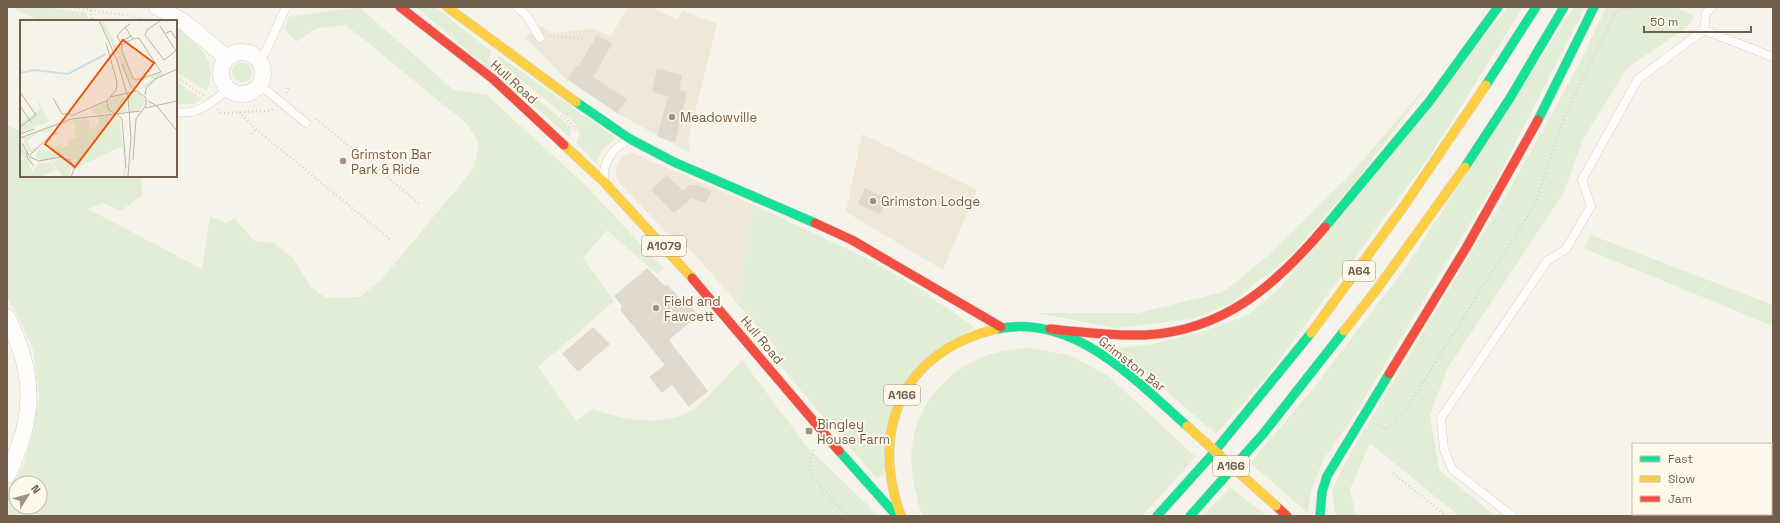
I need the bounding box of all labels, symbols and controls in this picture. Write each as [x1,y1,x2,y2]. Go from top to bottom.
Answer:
scale bar [1644,8,1751,34]
text: 50 m [1650,14,1678,30]
inset map [20,20,177,177]
street label: Hull Road [487,56,541,108]
place label: Meadowville [680,109,757,126]
marker: Meadowville [667,112,677,122]
place label: Grimston Bar Park & Ride [351,146,432,178]
marker: Grimston Bar Park & Ride [338,156,348,166]
place label: Grimston Lodge [881,193,980,210]
marker: Grimston Lodge [868,196,878,206]
road number: A1079 [642,236,686,256]
road number: A64 [1343,261,1375,281]
place label: Field and Fawcett [664,293,721,325]
marker: Field and Fawcett [651,303,661,313]
street label: Hull Road [737,312,787,368]
street label: Grimston Bar [1095,332,1169,396]
road number: A166 [884,385,920,405]
place label: Bingley House Farm [817,416,890,448]
marker: Bingley House Farm [804,426,814,436]
legend [1632,443,1772,515]
text: Fast [1668,451,1693,467]
road number: A166 [1213,456,1249,476]
text: Slow [1668,471,1695,487]
north arrow [8,475,48,515]
text: N [28,482,44,496]
text: Jam [1668,491,1692,507]

